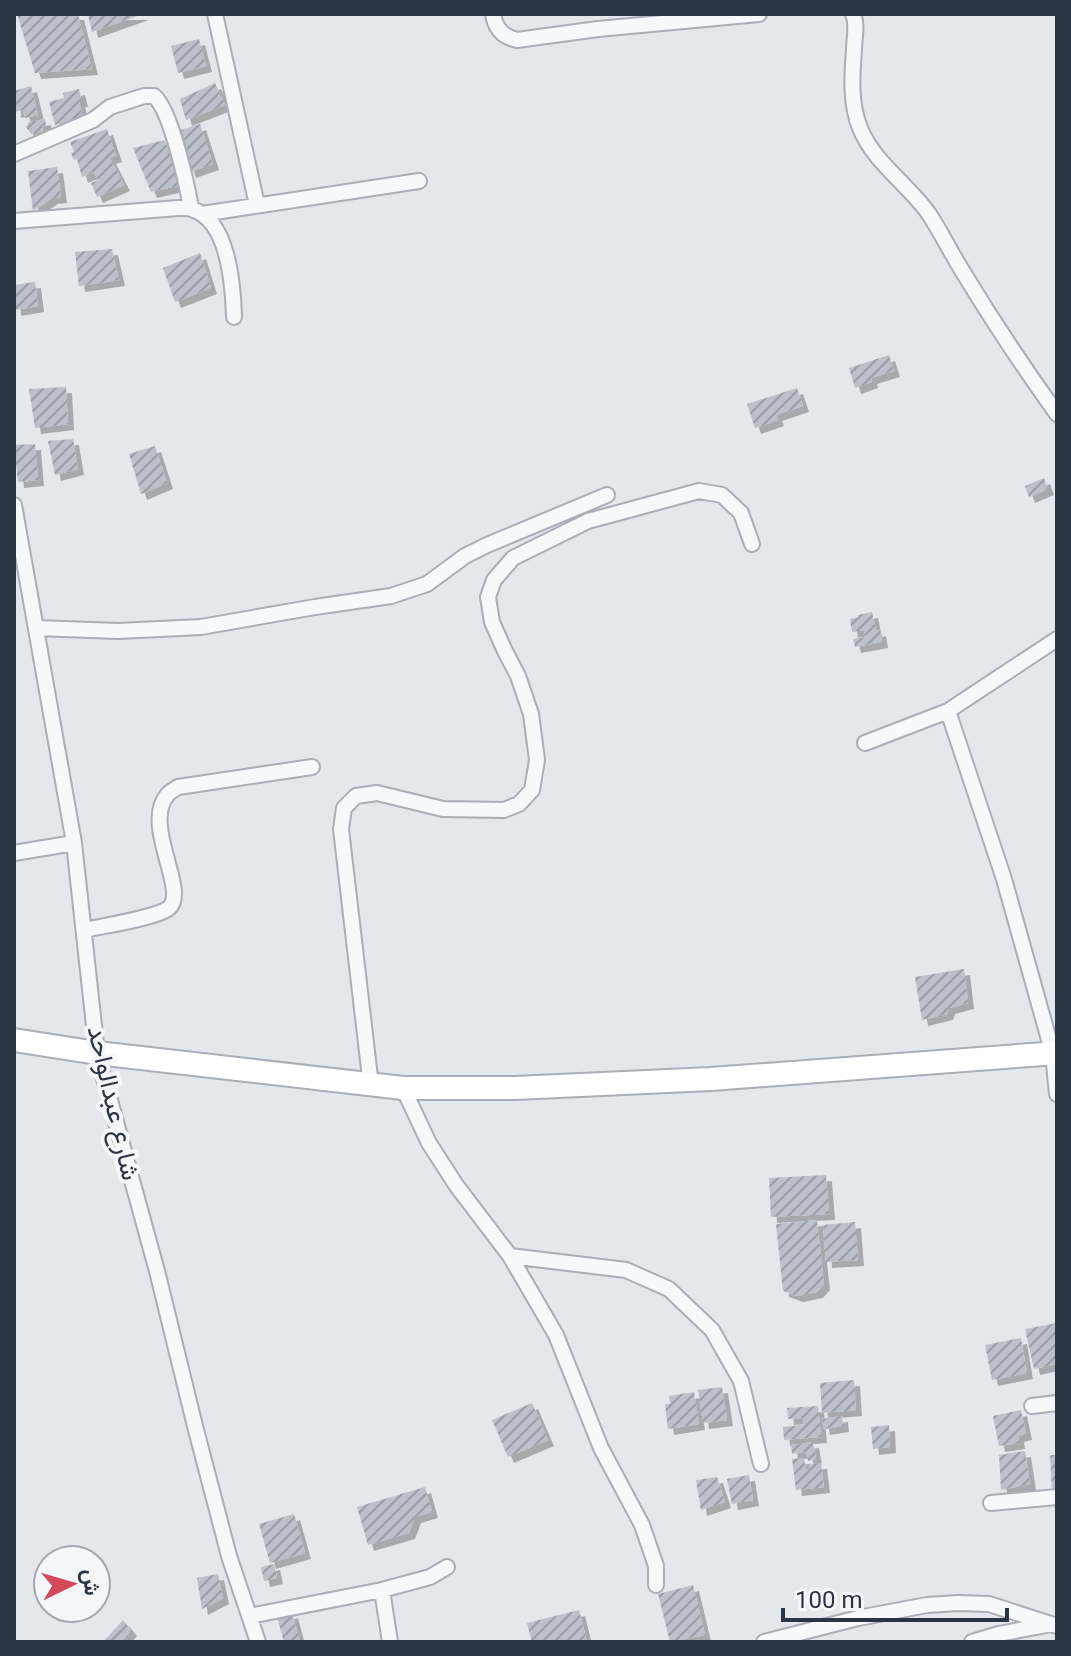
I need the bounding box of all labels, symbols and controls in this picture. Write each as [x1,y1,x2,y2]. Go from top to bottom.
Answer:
street label: شارع عبدالواحد [79,1023,146,1184]
north arrow [32,1544,112,1624]
text: ش [77,1568,105,1597]
scale bar [783,1572,1007,1622]
text: 100 m [795,1586,862,1614]

